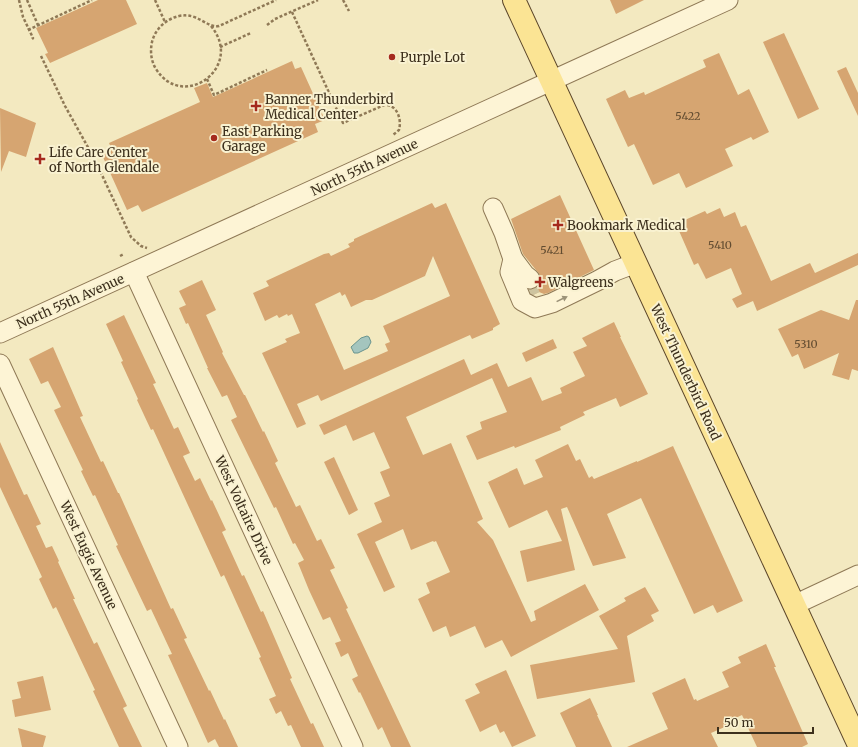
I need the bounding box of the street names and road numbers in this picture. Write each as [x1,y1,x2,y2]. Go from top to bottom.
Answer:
street label: North 55th Avenue [308,135,421,200]
street label: North 55th Avenue [14,270,127,333]
street label: West Thunderbird Road [646,301,725,443]
street label: West Voltaire Drive [210,452,276,568]
street label: West Eugie Avenue [56,497,121,612]

